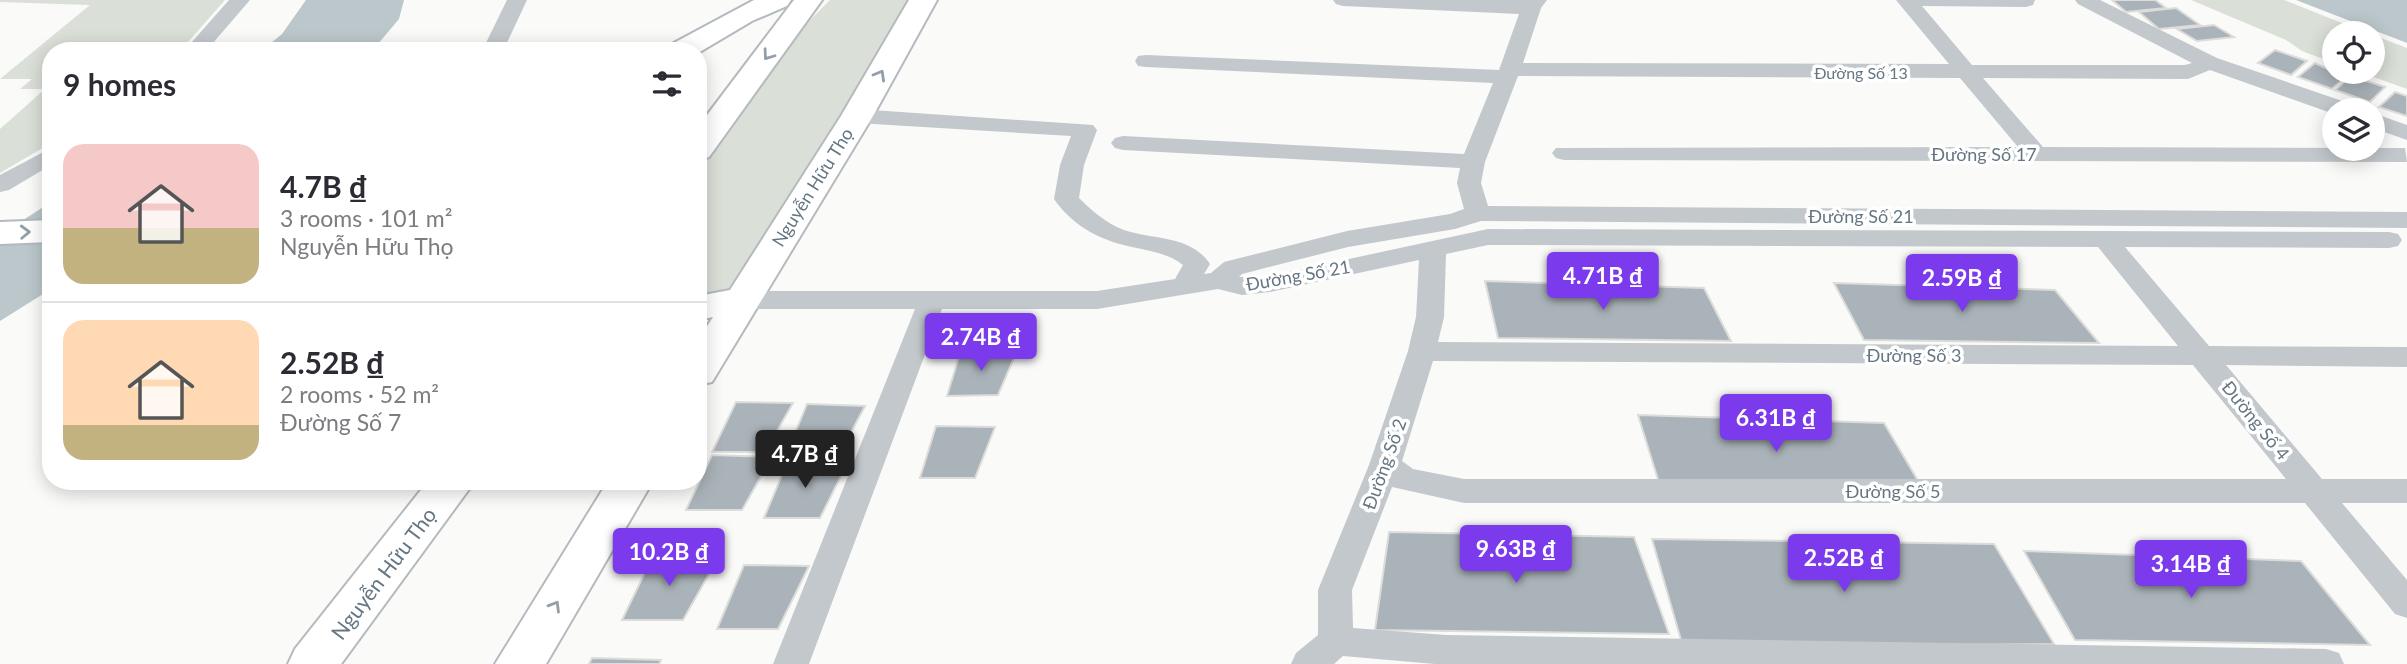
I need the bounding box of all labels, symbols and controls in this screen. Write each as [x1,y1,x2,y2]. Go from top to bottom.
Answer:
map controls [2322,21,2385,161]
button: locate [2322,21,2385,84]
one-way arrow [764,47,776,60]
street label: Đường Số 13 [1814,63,1908,82]
icon: filters [648,65,686,103]
text: 9 homes [63,66,176,102]
one-way arrow [872,70,885,82]
button: layers [2322,98,2385,161]
street label: Nguyễn Hữu Thọ [767,124,857,250]
street label: Đường Số 17 [1931,143,2037,165]
text: 4.7B ₫ [280,168,368,204]
icon: home [119,172,203,256]
text: 3 rooms · 101 m² [280,204,452,232]
street label: Đường Số 21 [1808,205,1914,227]
one-way arrow [21,224,31,240]
text: Nguyễn Hữu Thọ [280,232,454,260]
pin: 4.71B ₫ [1538,252,1668,312]
pin: 2.59B ₫ [1897,254,2027,314]
street label: Đường Số 21 [1244,255,1352,295]
text: 4.71B ₫ [1563,261,1643,289]
text: 2.59B ₫ [1922,263,2002,291]
pin: 2.74B ₫ [916,314,1046,373]
text: 2.74B ₫ [941,322,1021,350]
text: 2.52B ₫ [280,344,385,380]
street label: Đường Số 3 [1867,344,1962,366]
icon: home [119,348,203,432]
street label: Đường Số 4 [2218,376,2294,464]
text: 2 rooms · 52 m² [280,380,439,408]
pin: 6.31B ₫ [1711,394,1841,454]
text: 6.31B ₫ [1736,403,1816,431]
text: Đường Số 7 [280,408,401,436]
street label: Đường Số 2 [1357,416,1411,512]
pin: 4.7B ₫ [748,430,862,490]
text: 4.7B ₫ [771,439,839,467]
street label: Đường Số 5 [1846,480,1941,502]
street label: Nguyễn Hữu Thọ [325,502,441,644]
pin: 9.63B ₫ [1451,526,1581,585]
pin: 10.2B ₫ [604,528,734,588]
text: 9.63B ₫ [1476,534,1556,562]
pin: 2.52B ₫ [1779,534,1909,594]
text: 10.2B ₫ [629,537,709,565]
pin: 3.14B ₫ [2126,540,2256,600]
text: 2.52B ₫ [1804,543,1884,571]
text: 3.14B ₫ [2151,549,2231,577]
one-way arrow [547,600,560,613]

